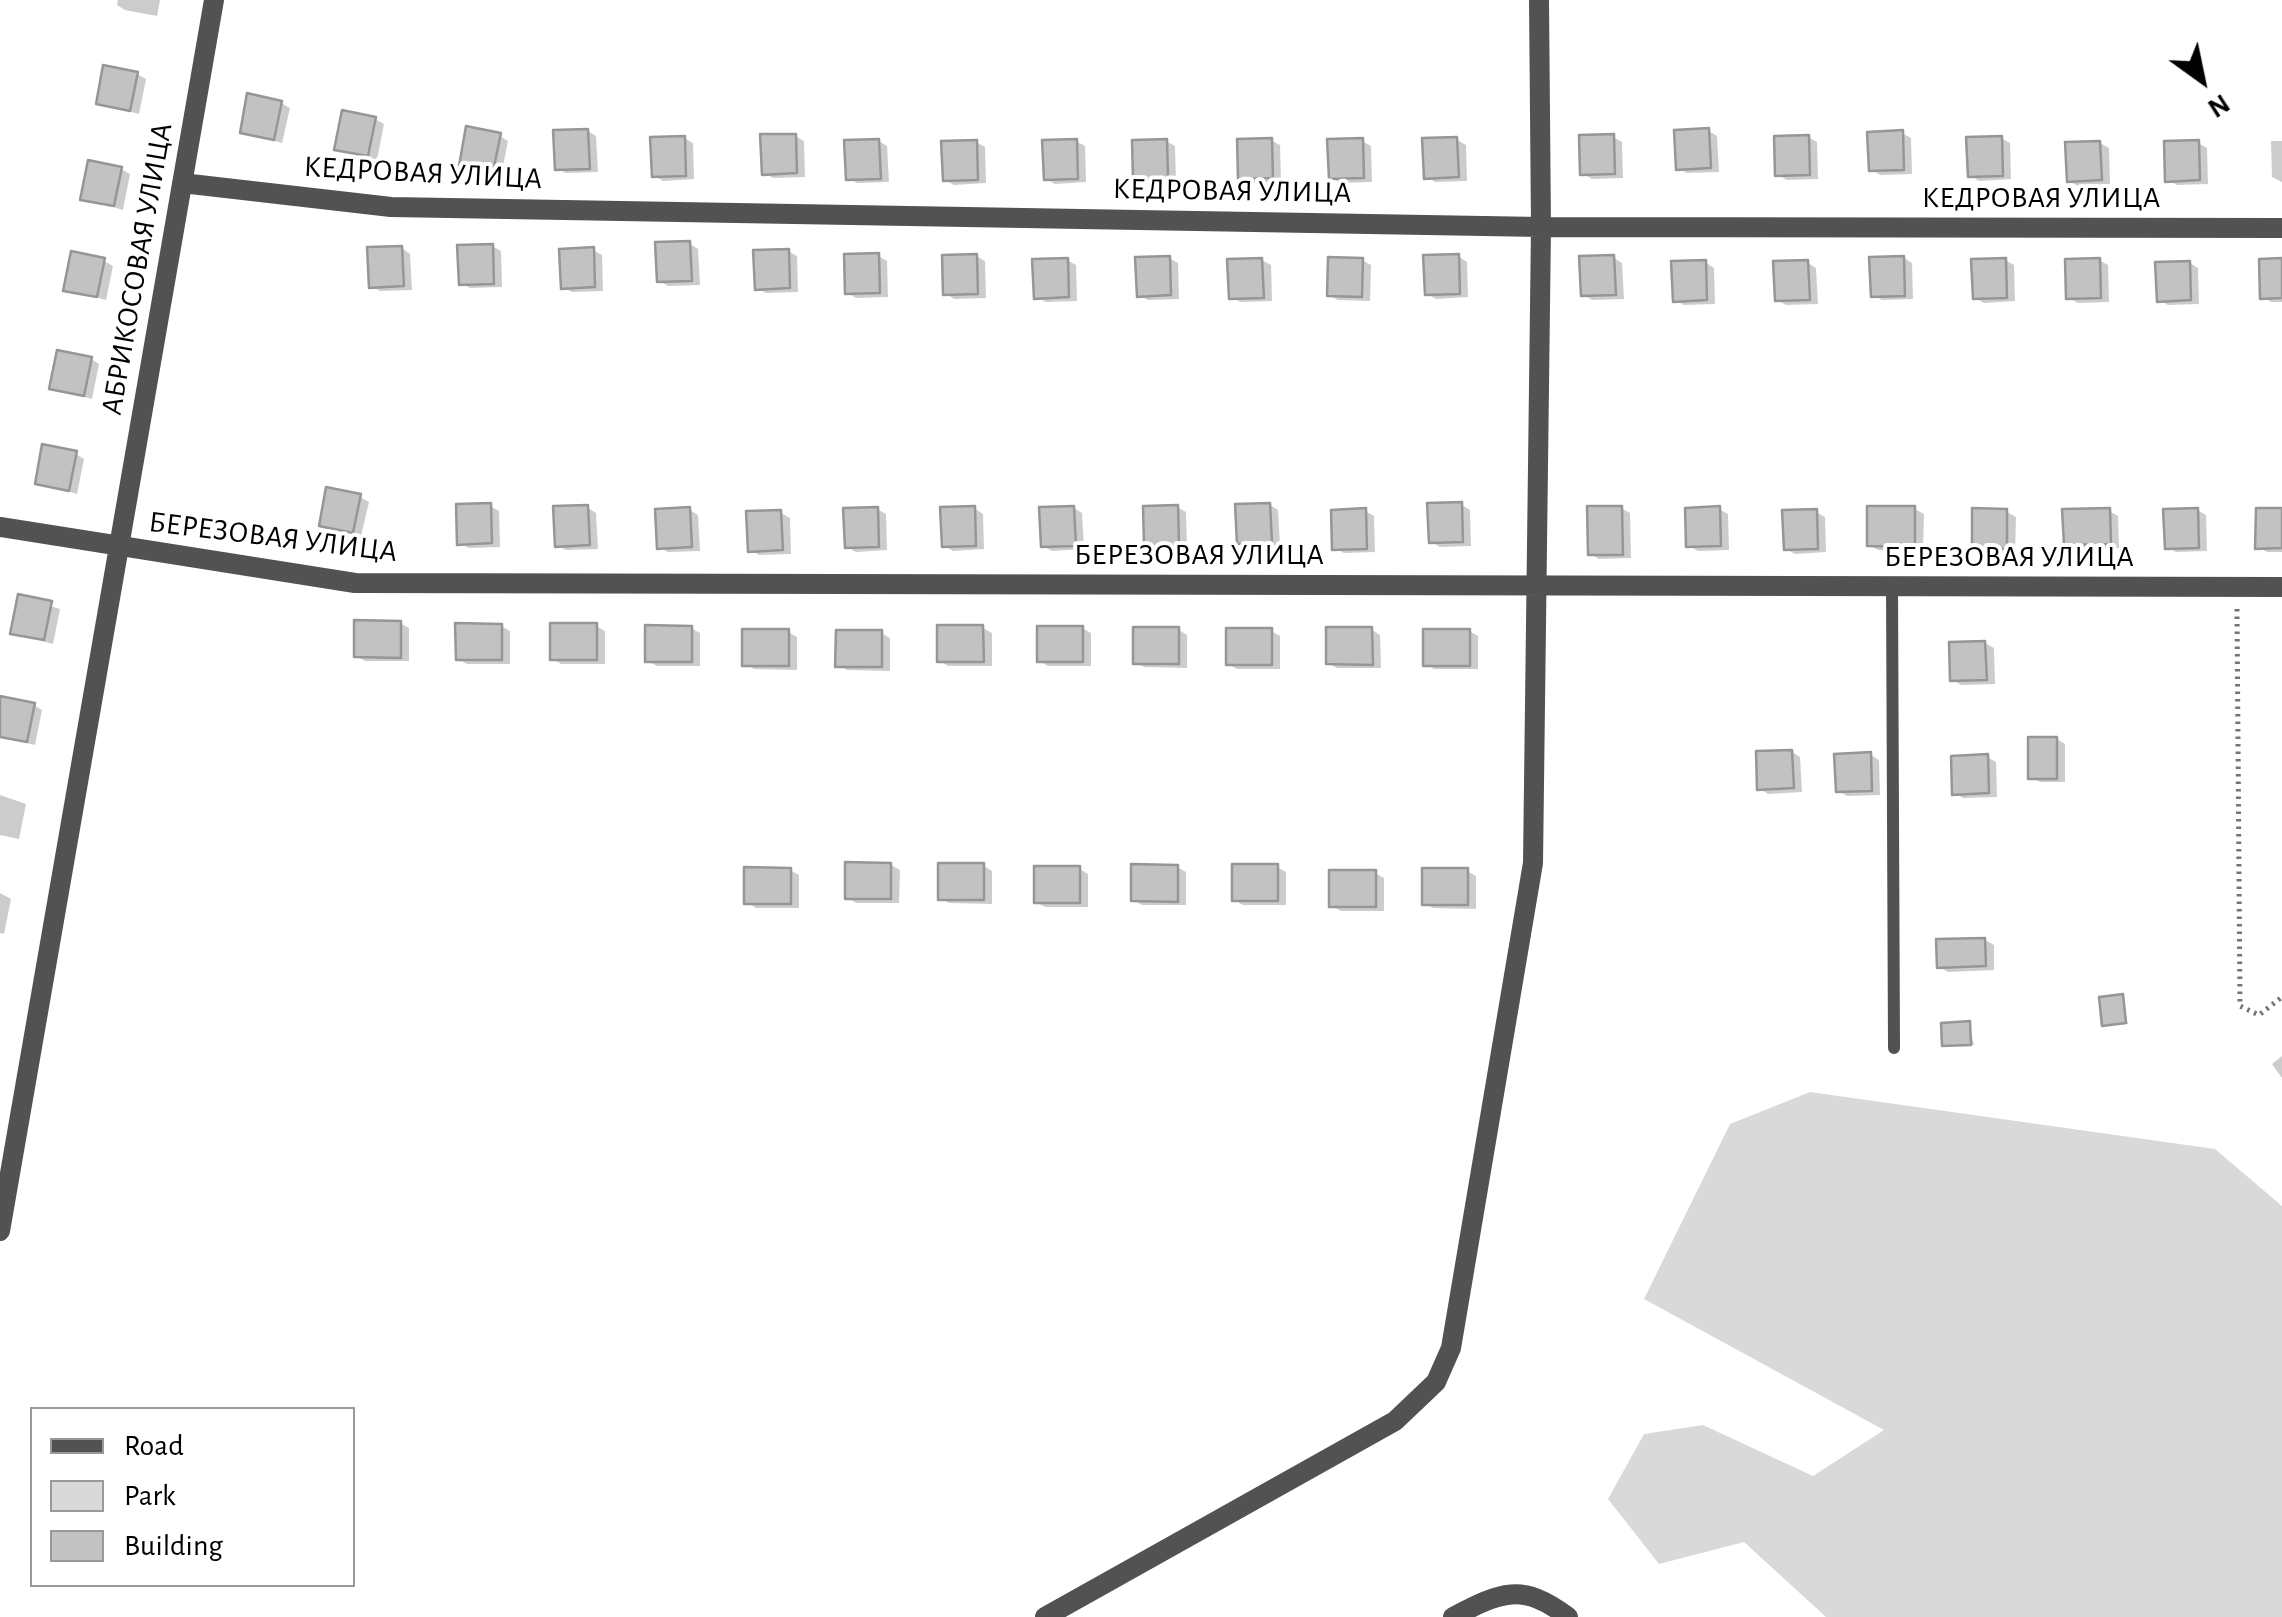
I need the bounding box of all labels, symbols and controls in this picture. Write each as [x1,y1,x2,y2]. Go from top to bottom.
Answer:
north arrow [2152,30,2252,130]
text: N [2203,88,2234,122]
street label: АБРИКОСОВАЯ УЛИЦА [94,120,180,418]
street label: КЕДРОВАЯ УЛИЦА [303,149,543,197]
street label: КЕДРОВАЯ УЛИЦА [1112,171,1352,211]
street label: КЕДРОВАЯ УЛИЦА [1922,180,2160,216]
street label: БЕРЕЗОВАЯ УЛИЦА [147,504,399,570]
street label: БЕРЕЗОВАЯ УЛИЦА [1074,537,1324,573]
street label: БЕРЕЗОВАЯ УЛИЦА [1884,539,2134,575]
legend [30,1407,355,1587]
text: Road [124,1431,184,1461]
text: Park [124,1481,176,1511]
text: Building [124,1531,223,1561]

